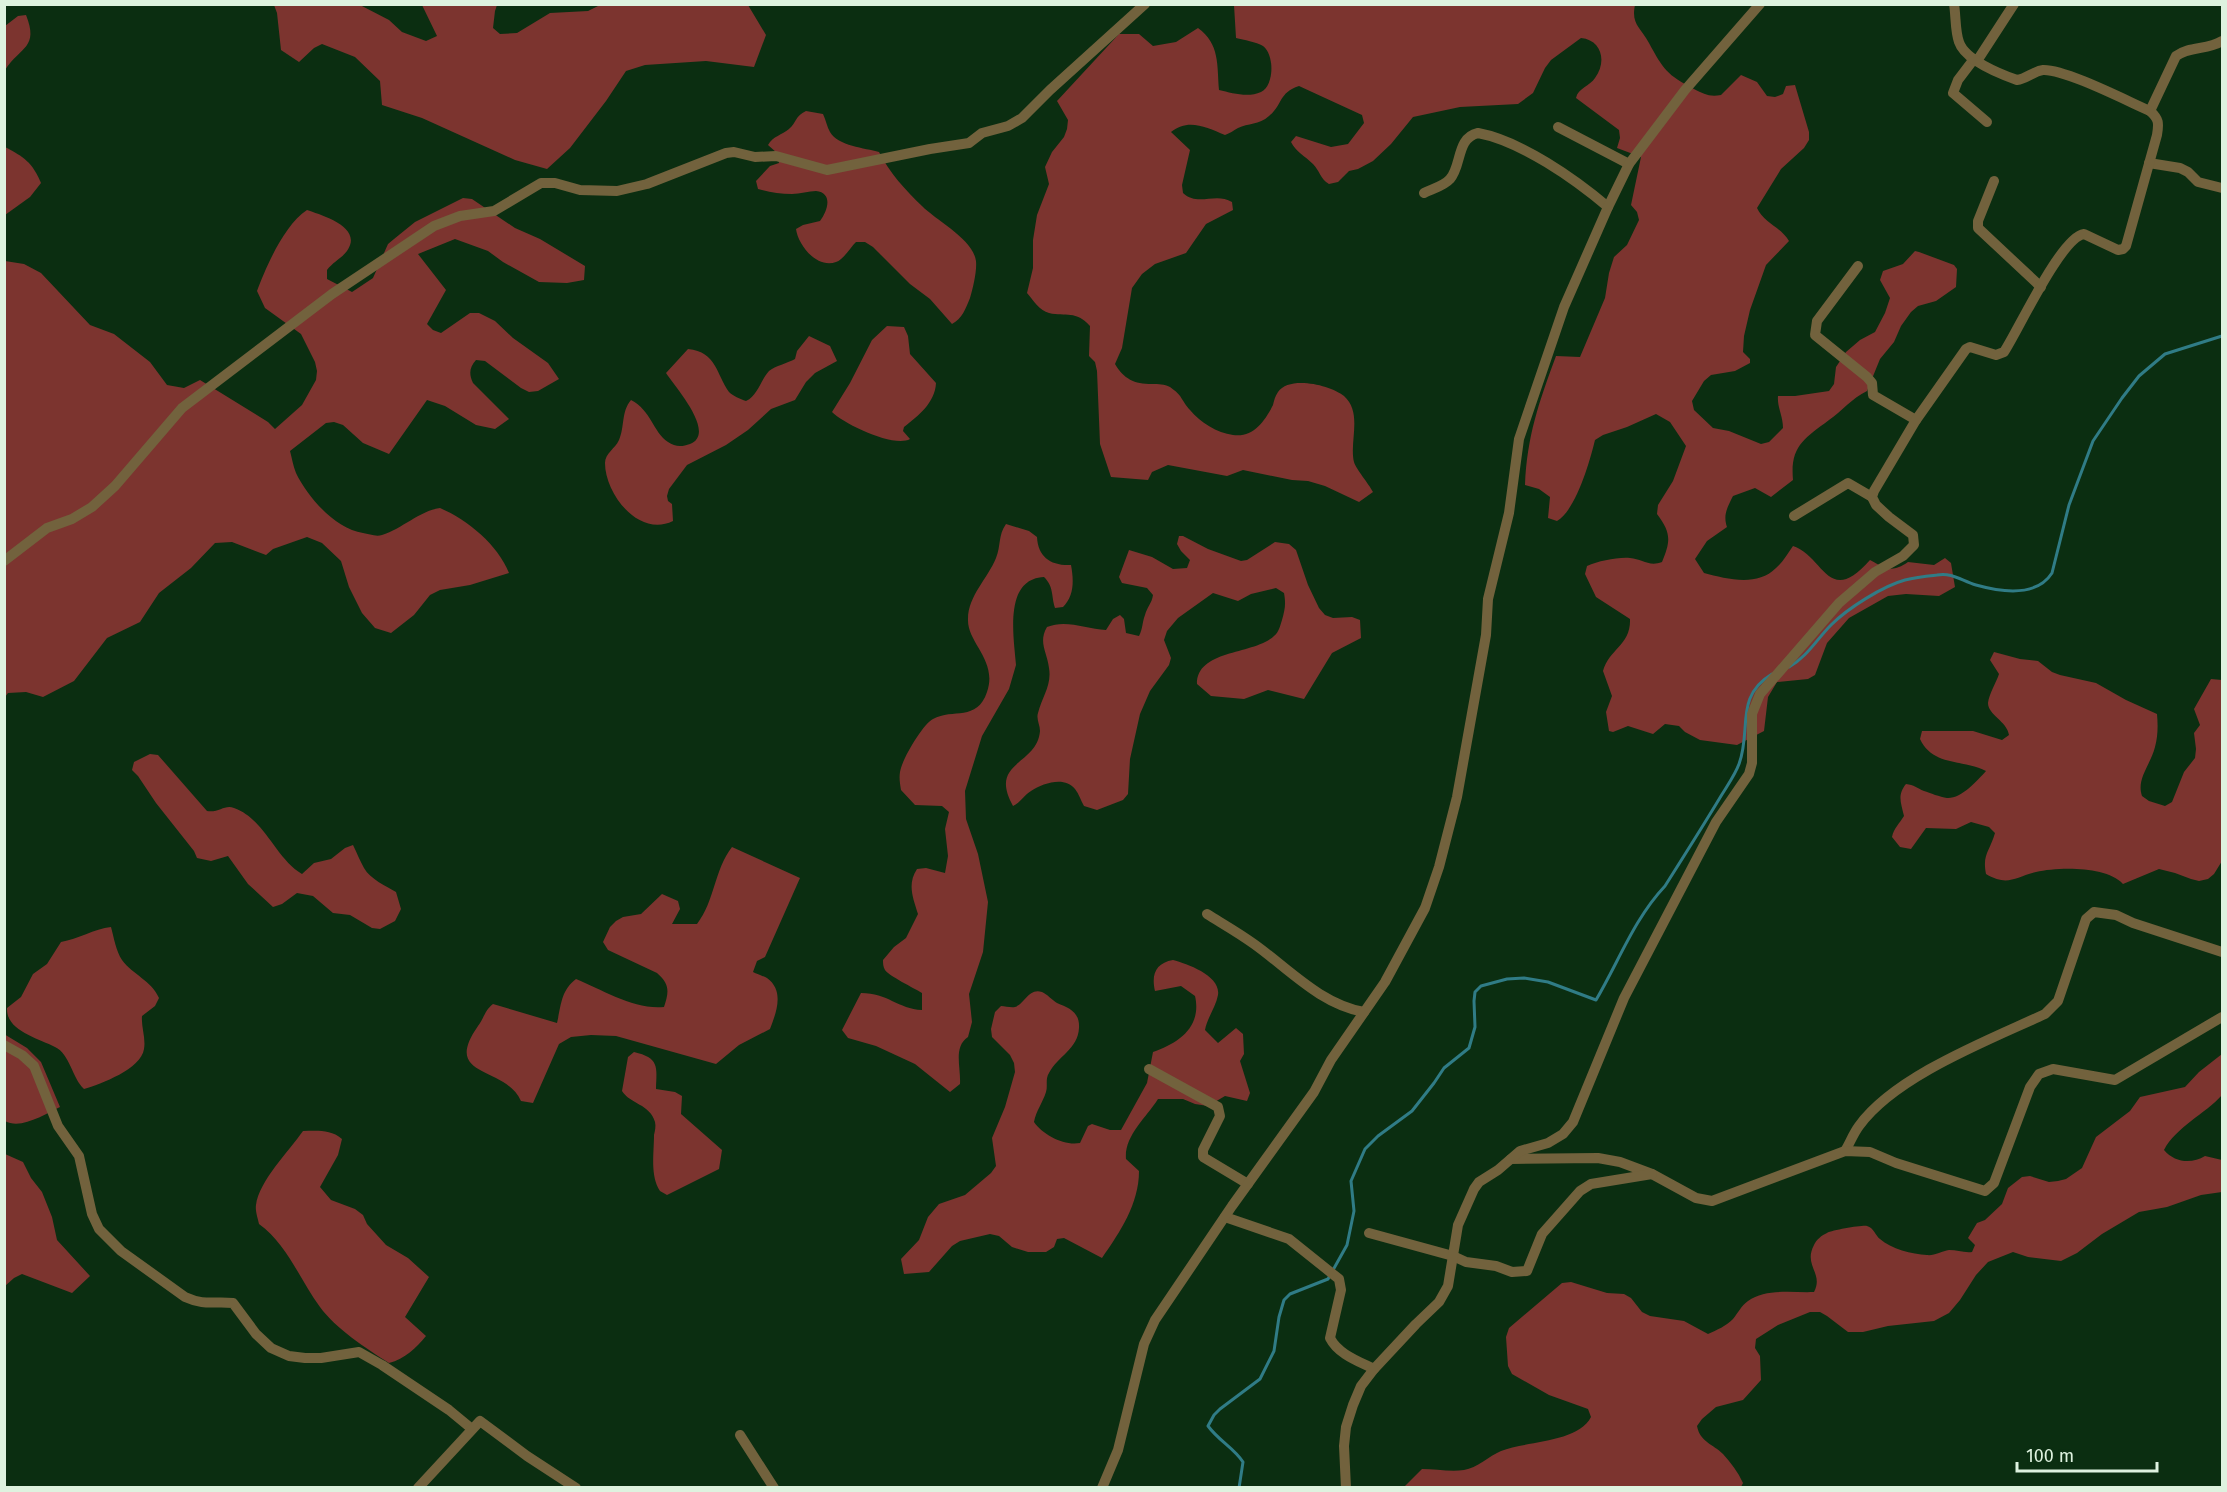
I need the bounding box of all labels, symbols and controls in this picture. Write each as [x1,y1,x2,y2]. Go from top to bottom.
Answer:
scale bar [2017,1435,2156,1473]
text: 100 m [2026,1445,2074,1467]

